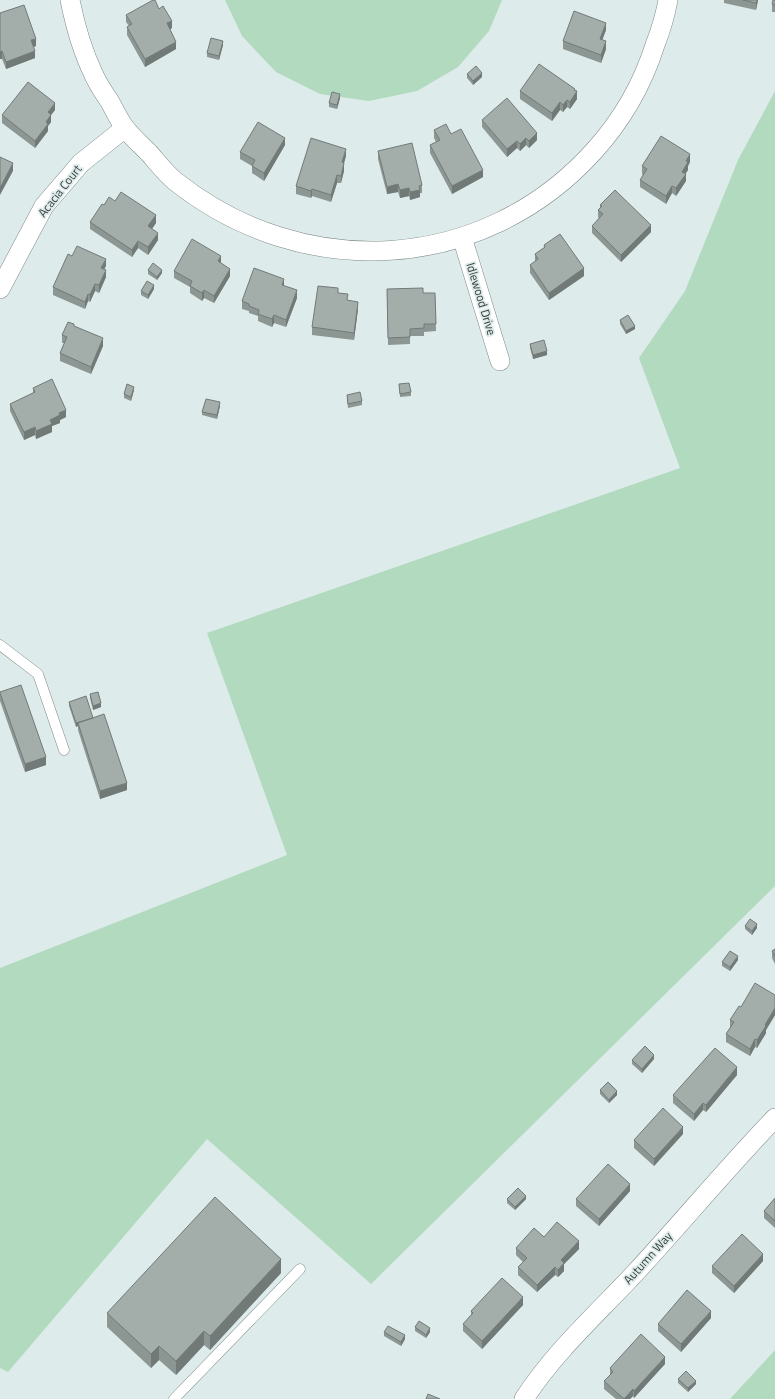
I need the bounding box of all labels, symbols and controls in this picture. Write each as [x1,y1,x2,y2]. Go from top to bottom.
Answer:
street label: Acacia Court [33,160,87,221]
street label: Idlewood Drive [461,260,502,338]
street label: Autumn Way [619,1227,677,1288]

